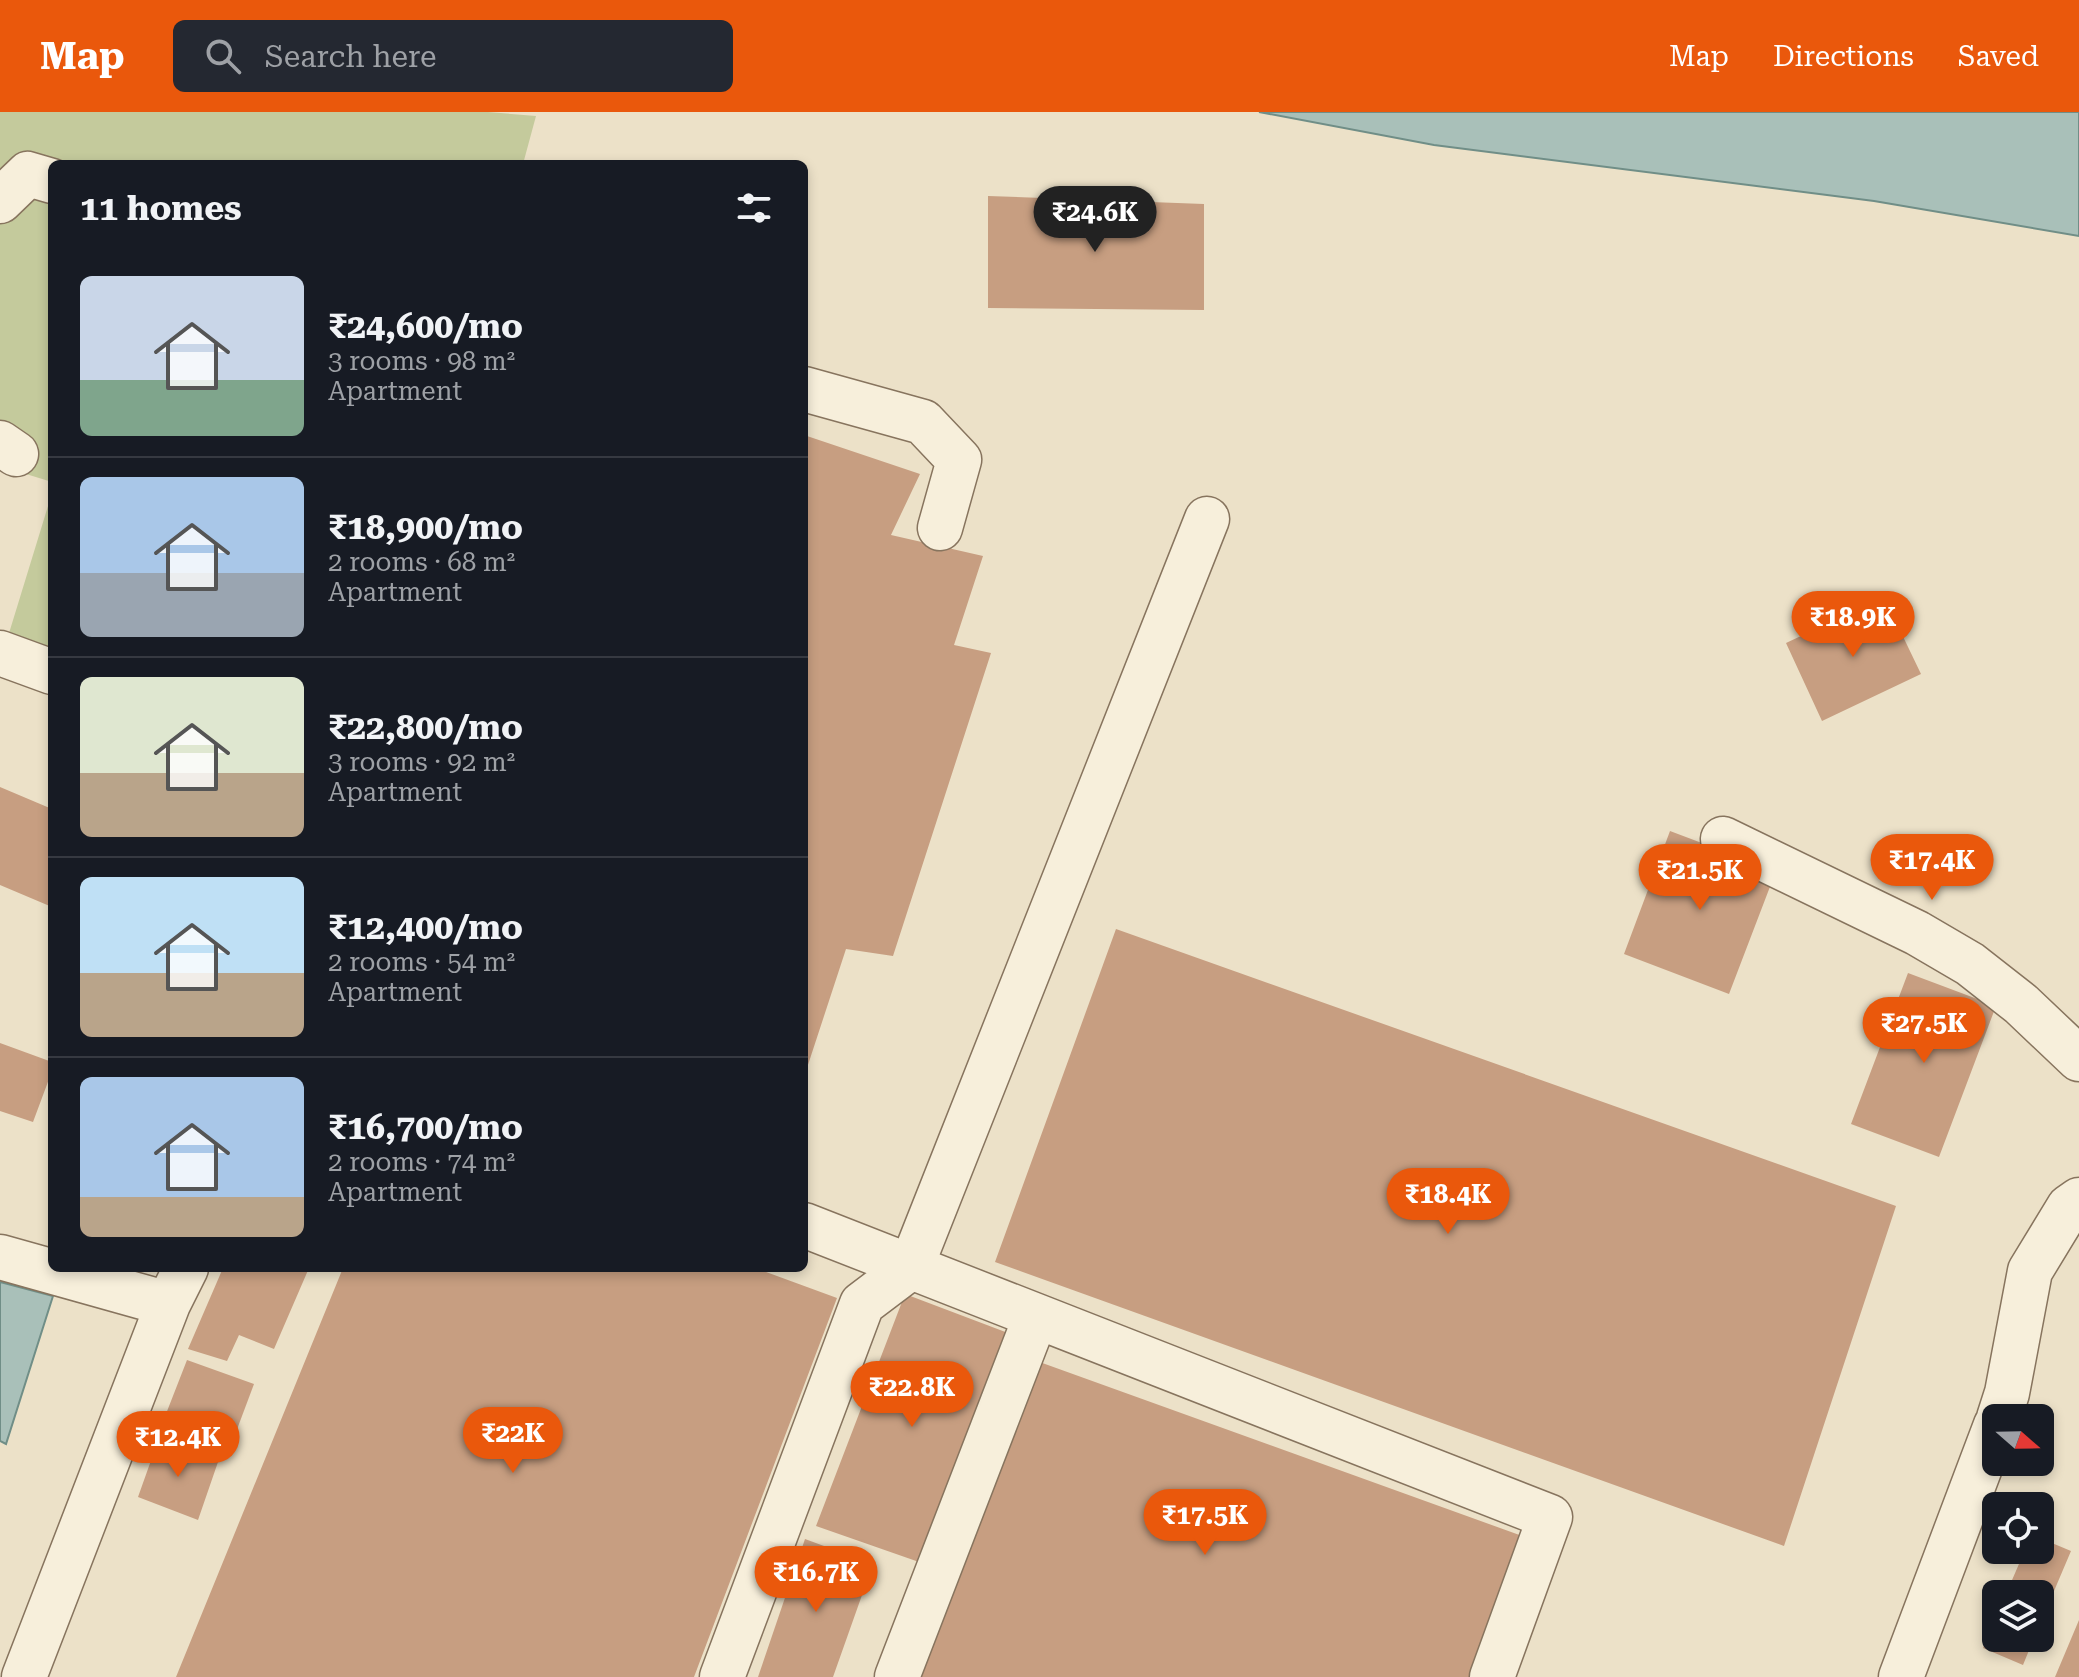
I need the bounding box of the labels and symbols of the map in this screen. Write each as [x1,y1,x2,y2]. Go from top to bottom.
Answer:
pin: ₹24.6K [1030,186,1160,254]
pin: ₹18.9K [1788,591,1918,659]
pin: ₹17.4K [1867,834,1997,902]
pin: ₹21.5K [1635,844,1765,912]
pin: ₹27.5K [1859,997,1989,1065]
pin: ₹18.4K [1383,1168,1513,1236]
pin: ₹22.8K [847,1361,977,1429]
north arrow [1982,1404,2054,1476]
pin: ₹22K [466,1407,560,1475]
pin: ₹12.4K [113,1411,243,1479]
pin: ₹17.5K [1140,1489,1270,1557]
pin: ₹16.7K [751,1546,881,1614]

